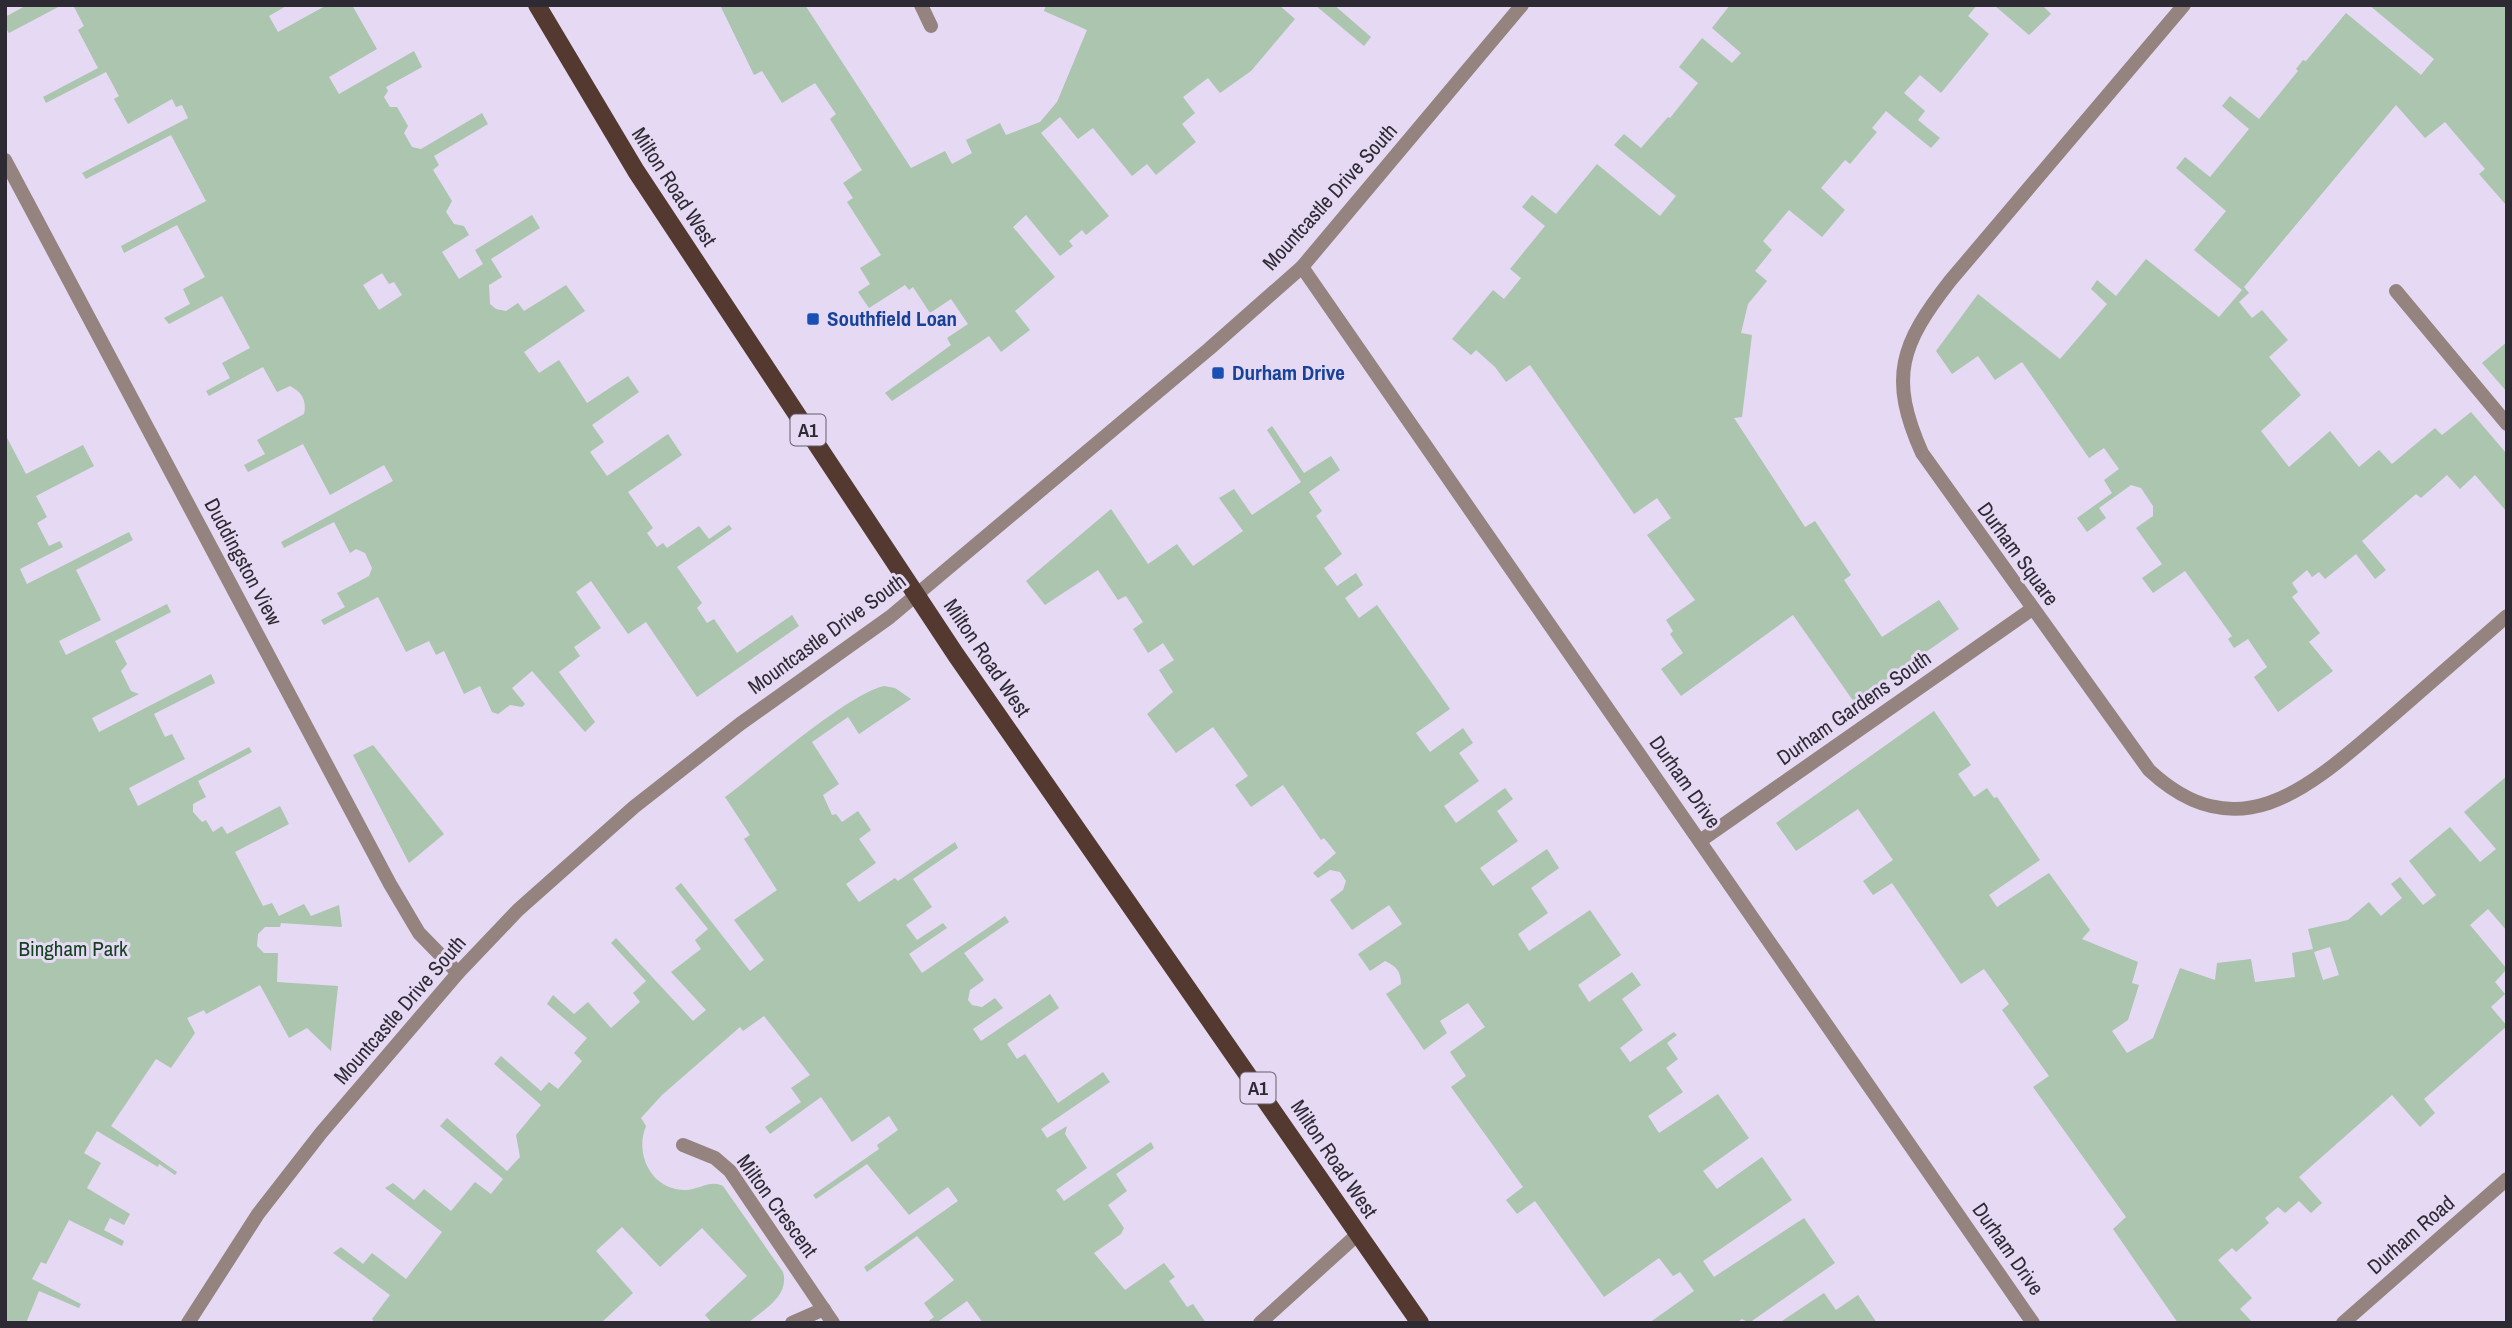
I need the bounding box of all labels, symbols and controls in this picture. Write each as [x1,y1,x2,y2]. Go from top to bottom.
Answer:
street label: Mountcastle Drive South [1256,117,1403,276]
street label: Milton Road West [625,122,724,252]
place label: Southfield Loan [827,304,957,333]
marker: Southfield Loan [805,311,821,327]
place label: Durham Drive [1232,358,1345,387]
marker: Durham Drive [1210,365,1226,381]
road number: A1 [790,414,826,446]
street label: Duddingston View [198,493,289,631]
street label: Durham Square [1971,496,2066,611]
street label: Mountcastle Drive South [742,566,912,701]
street label: Milton Road West [937,593,1038,723]
street label: Durham Gardens South [1771,644,1937,772]
street label: Durham Drive [1643,730,1728,834]
street label: Mountcastle Drive South [327,929,472,1090]
park label: Bingham Park [18,934,128,963]
road number: A1 [1240,1072,1276,1104]
street label: Milton Road West [1284,1094,1385,1224]
street label: Milton Crescent [730,1148,825,1263]
street label: Durham Road [2361,1189,2461,1281]
street label: Durham Drive [1966,1197,2051,1301]

